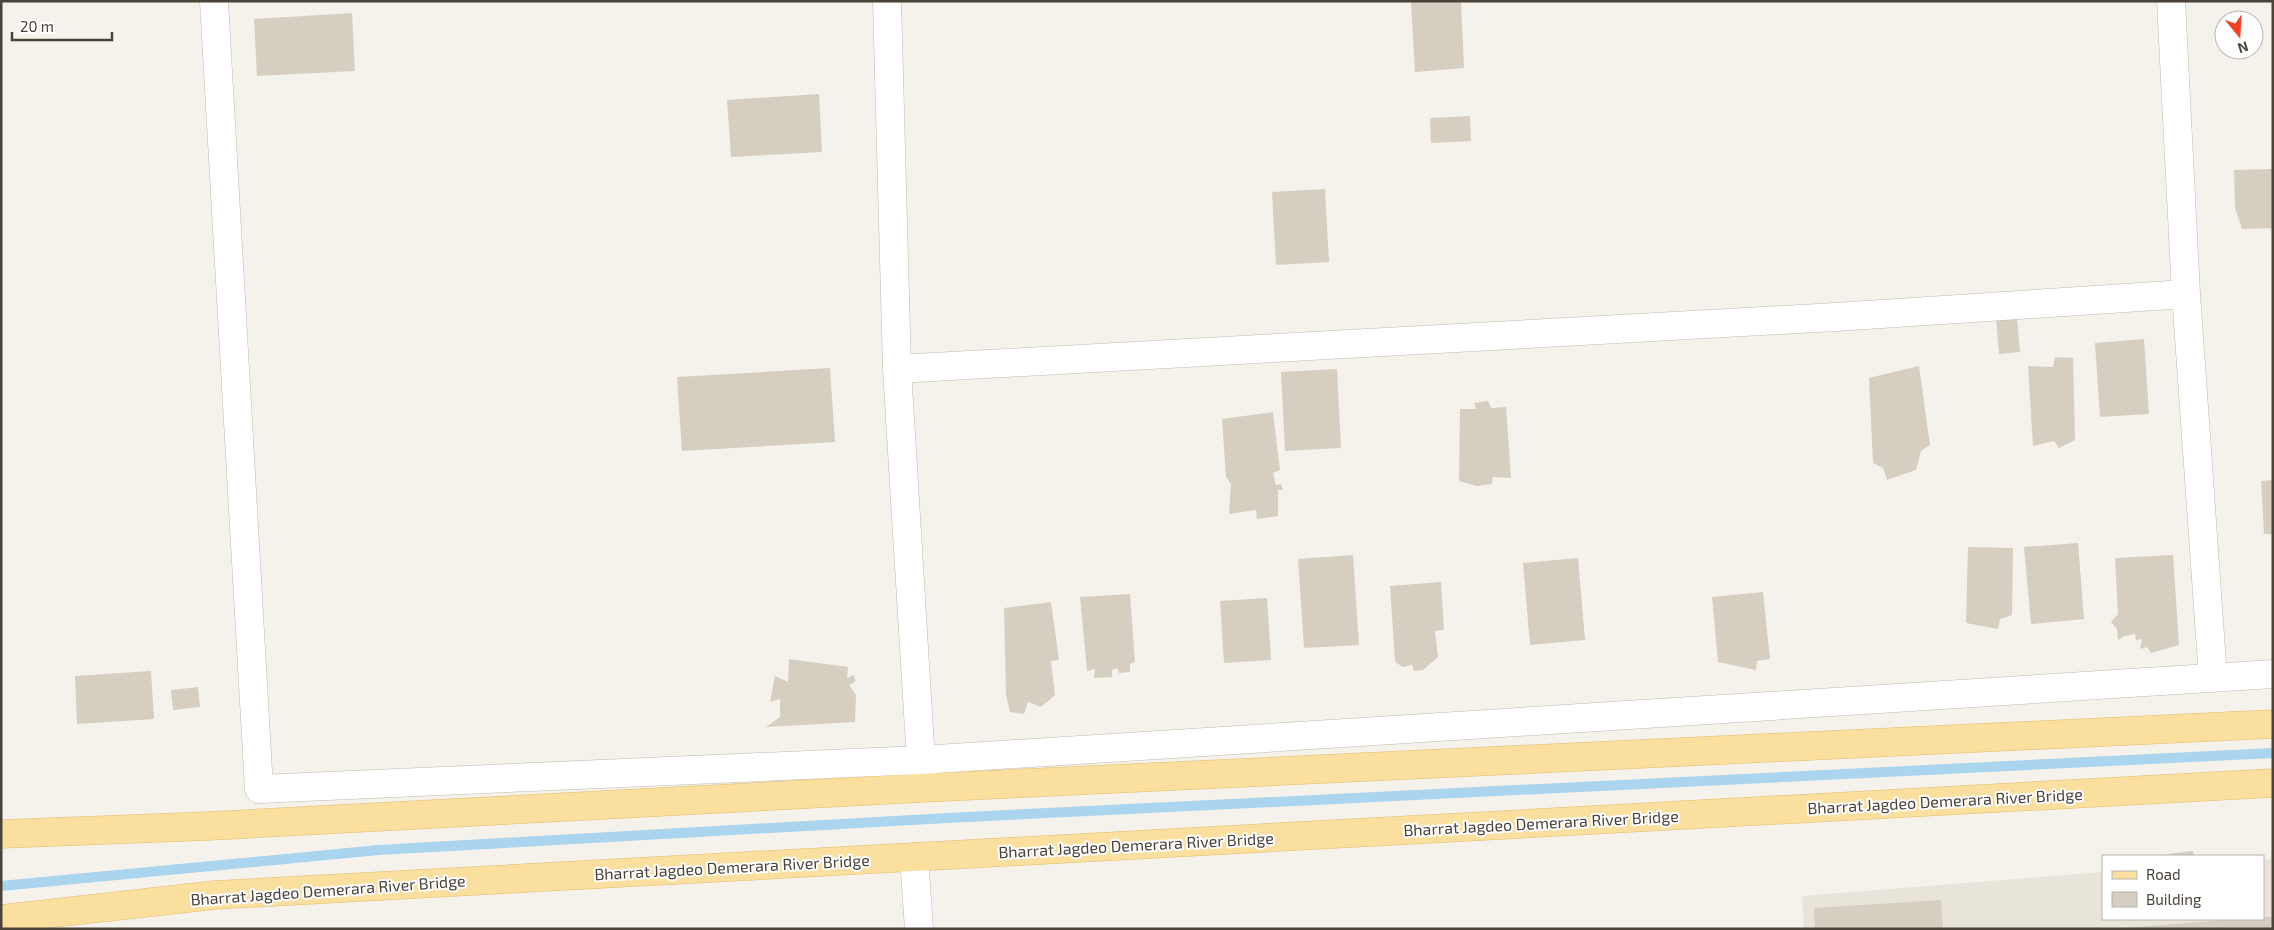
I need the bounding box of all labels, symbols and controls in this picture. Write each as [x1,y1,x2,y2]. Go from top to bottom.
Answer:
scale bar [12,10,112,42]
north arrow [2214,10,2264,60]
text: 20 m [20,17,54,35]
text: N [2236,38,2251,57]
street label: Bharrat Jagdeo Demerara River Bridge [1807,784,2083,817]
street label: Bharrat Jagdeo Demerara River Bridge [1403,806,1679,839]
street label: Bharrat Jagdeo Demerara River Bridge [998,828,1274,861]
street label: Bharrat Jagdeo Demerara River Bridge [594,850,870,883]
legend [2102,855,2264,920]
text: Road [2146,865,2181,883]
street label: Bharrat Jagdeo Demerara River Bridge [190,870,466,909]
text: Building [2146,890,2202,908]

